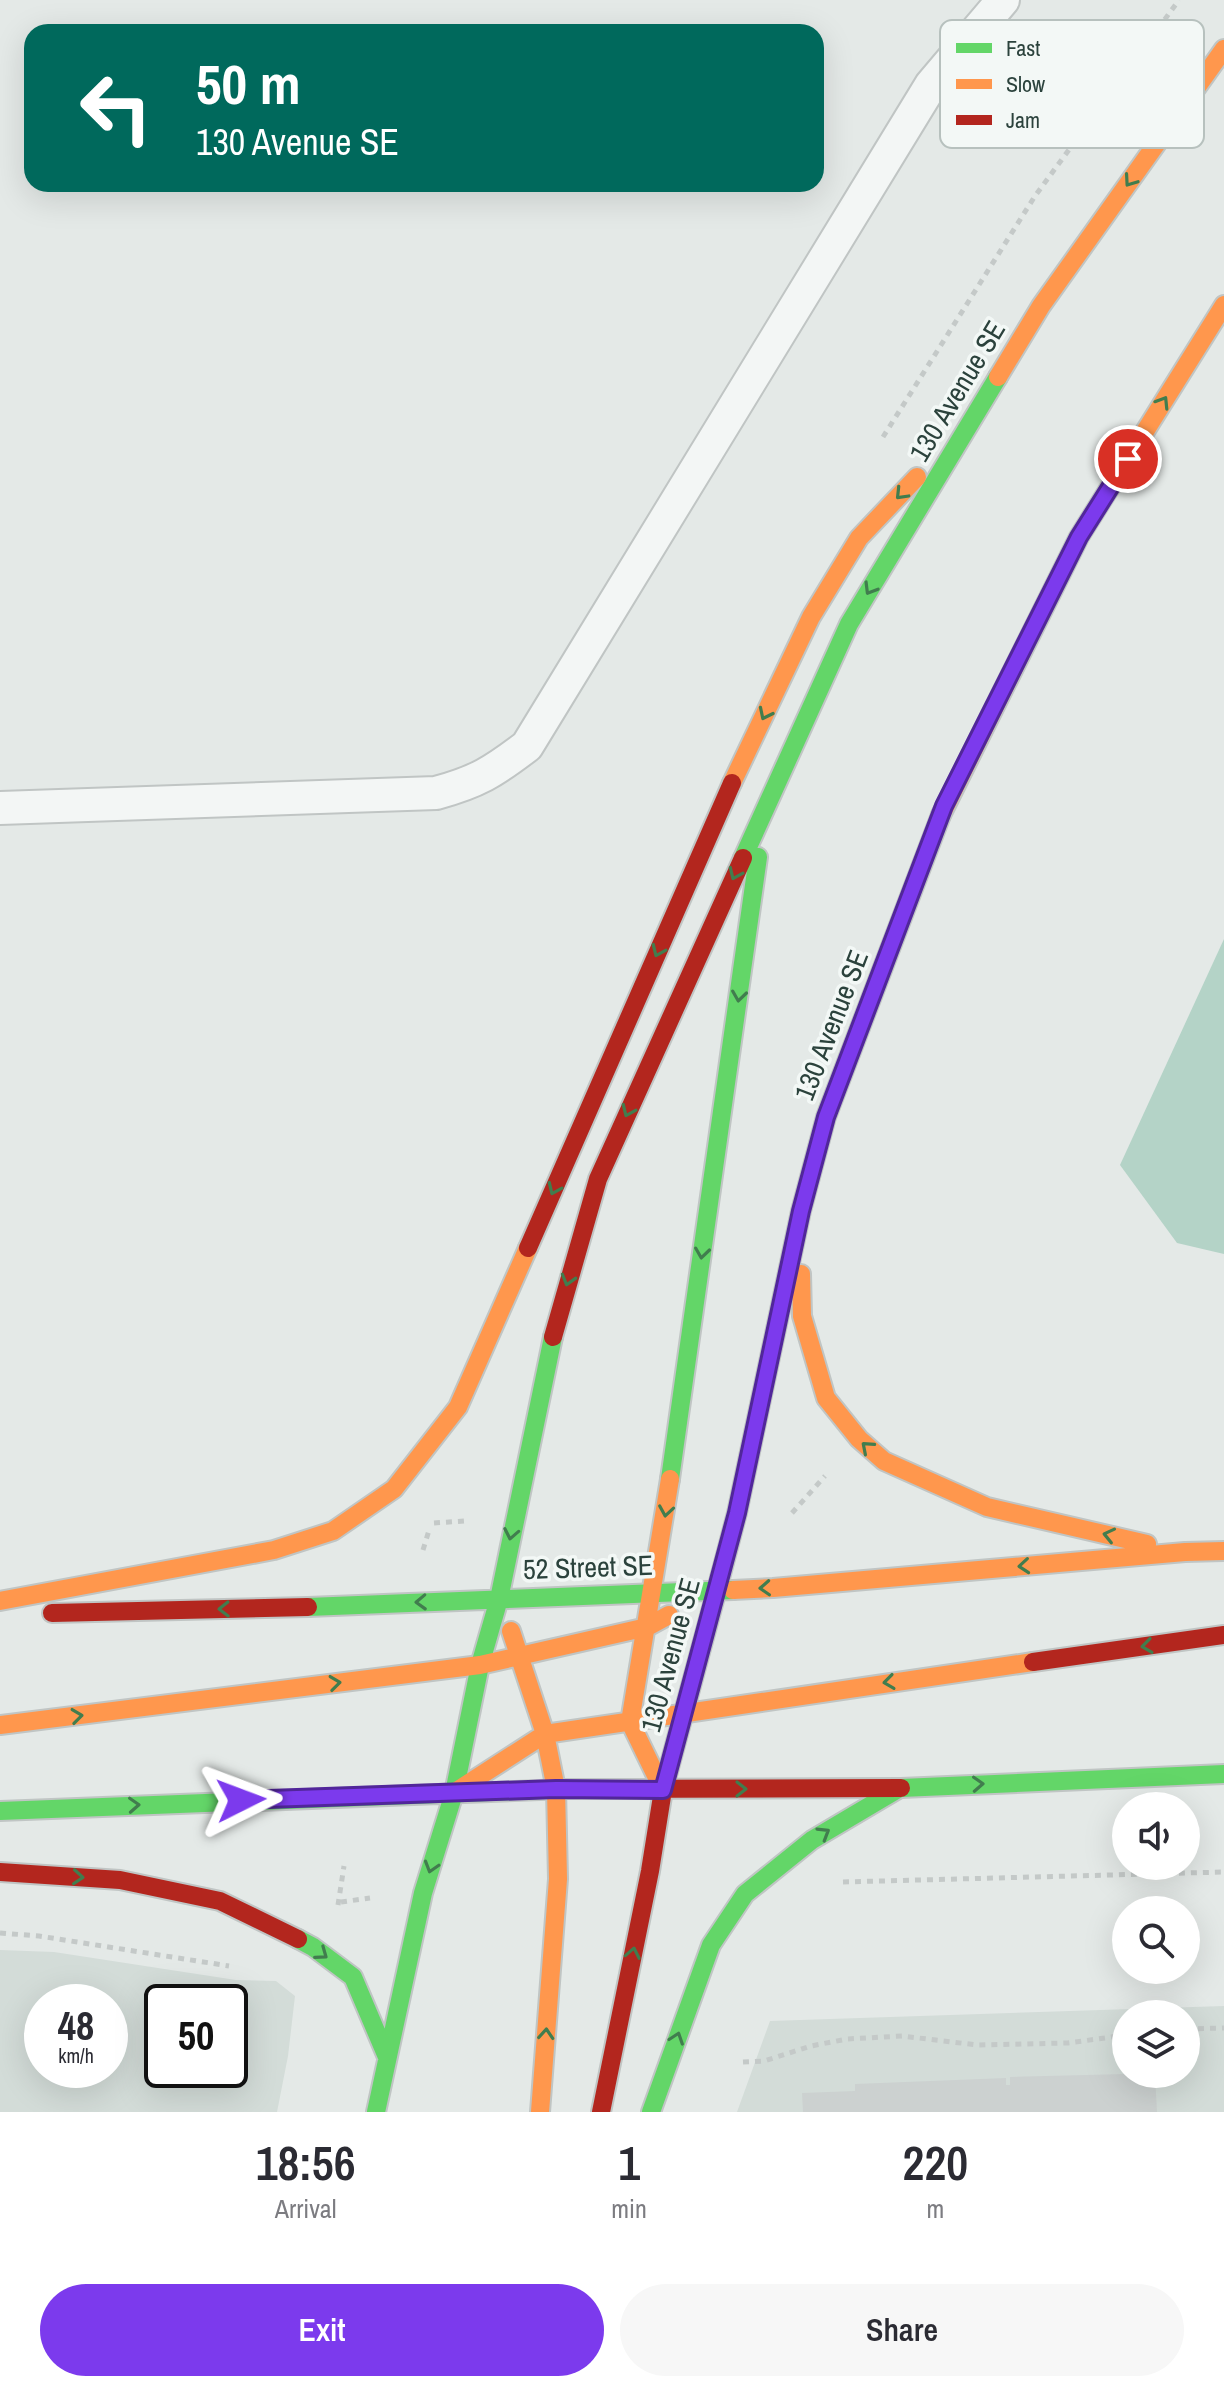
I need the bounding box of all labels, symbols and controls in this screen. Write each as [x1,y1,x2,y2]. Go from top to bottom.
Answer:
legend [940,20,1204,148]
text: Fast [1006,33,1040,63]
text: 50 m [196,46,301,121]
icon: left [64,56,168,160]
text: Slow [1006,69,1045,99]
text: Jam [1006,105,1040,135]
text: 130 Avenue SE [196,118,399,166]
one-way arrow [1125,172,1140,186]
street label: 130 Avenue SE [900,314,1014,468]
one-way arrow [1153,396,1169,411]
pin [1094,425,1162,493]
icon: arrive [1106,437,1150,481]
one-way arrow [895,485,910,499]
one-way arrow [864,580,880,595]
one-way arrow [759,705,774,720]
one-way arrow [729,866,745,880]
one-way arrow [652,943,668,957]
street label: 130 Avenue SE [785,944,877,1106]
one-way arrow [731,989,748,1003]
one-way arrow [622,1103,638,1117]
one-way arrow [548,1181,564,1195]
one-way arrow [694,1246,711,1260]
one-way arrow [561,1273,577,1287]
one-way arrow [862,1442,877,1456]
one-way arrow [658,1504,675,1518]
one-way arrow [504,1527,521,1541]
one-way arrow [1103,1527,1116,1544]
street label: 52 Street SE [522,1546,654,1588]
one-way arrow [1017,1557,1030,1574]
street label: 130 Avenue SE [631,1574,709,1736]
one-way arrow [758,1579,771,1596]
one-way arrow [414,1593,427,1610]
one-way arrow [217,1600,230,1617]
one-way arrow [1140,1637,1154,1654]
one-way arrow [882,1673,896,1690]
one-way arrow [329,1675,342,1692]
one-way arrow [71,1707,84,1724]
position arrow [199,1758,283,1842]
one-way arrow [972,1776,985,1793]
one-way arrow [735,1780,748,1798]
map controls [1112,1792,1200,2088]
button: sound [1112,1792,1200,1880]
one-way arrow [128,1797,141,1814]
one-way arrow [815,1828,830,1843]
one-way arrow [424,1860,440,1874]
one-way arrow [72,1868,85,1885]
button: search [1112,1896,1200,1984]
one-way arrow [314,1944,328,1959]
one-way arrow [624,1947,641,1960]
speed limit sign: 50 [144,1984,248,2088]
text: 48 [58,1999,94,2052]
button: layers [1112,2000,1200,2088]
one-way arrow [537,2027,554,2040]
one-way arrow [667,2032,683,2046]
text: km/h [58,2042,94,2069]
text: 18:56 [256,2130,356,2195]
text: 1 [618,2130,640,2195]
text: 220 [903,2130,968,2195]
text: Arrival [275,2191,336,2226]
text: min [611,2191,647,2226]
text: m [927,2191,944,2226]
button: Exit [40,2284,604,2376]
button: Share [620,2284,1184,2376]

